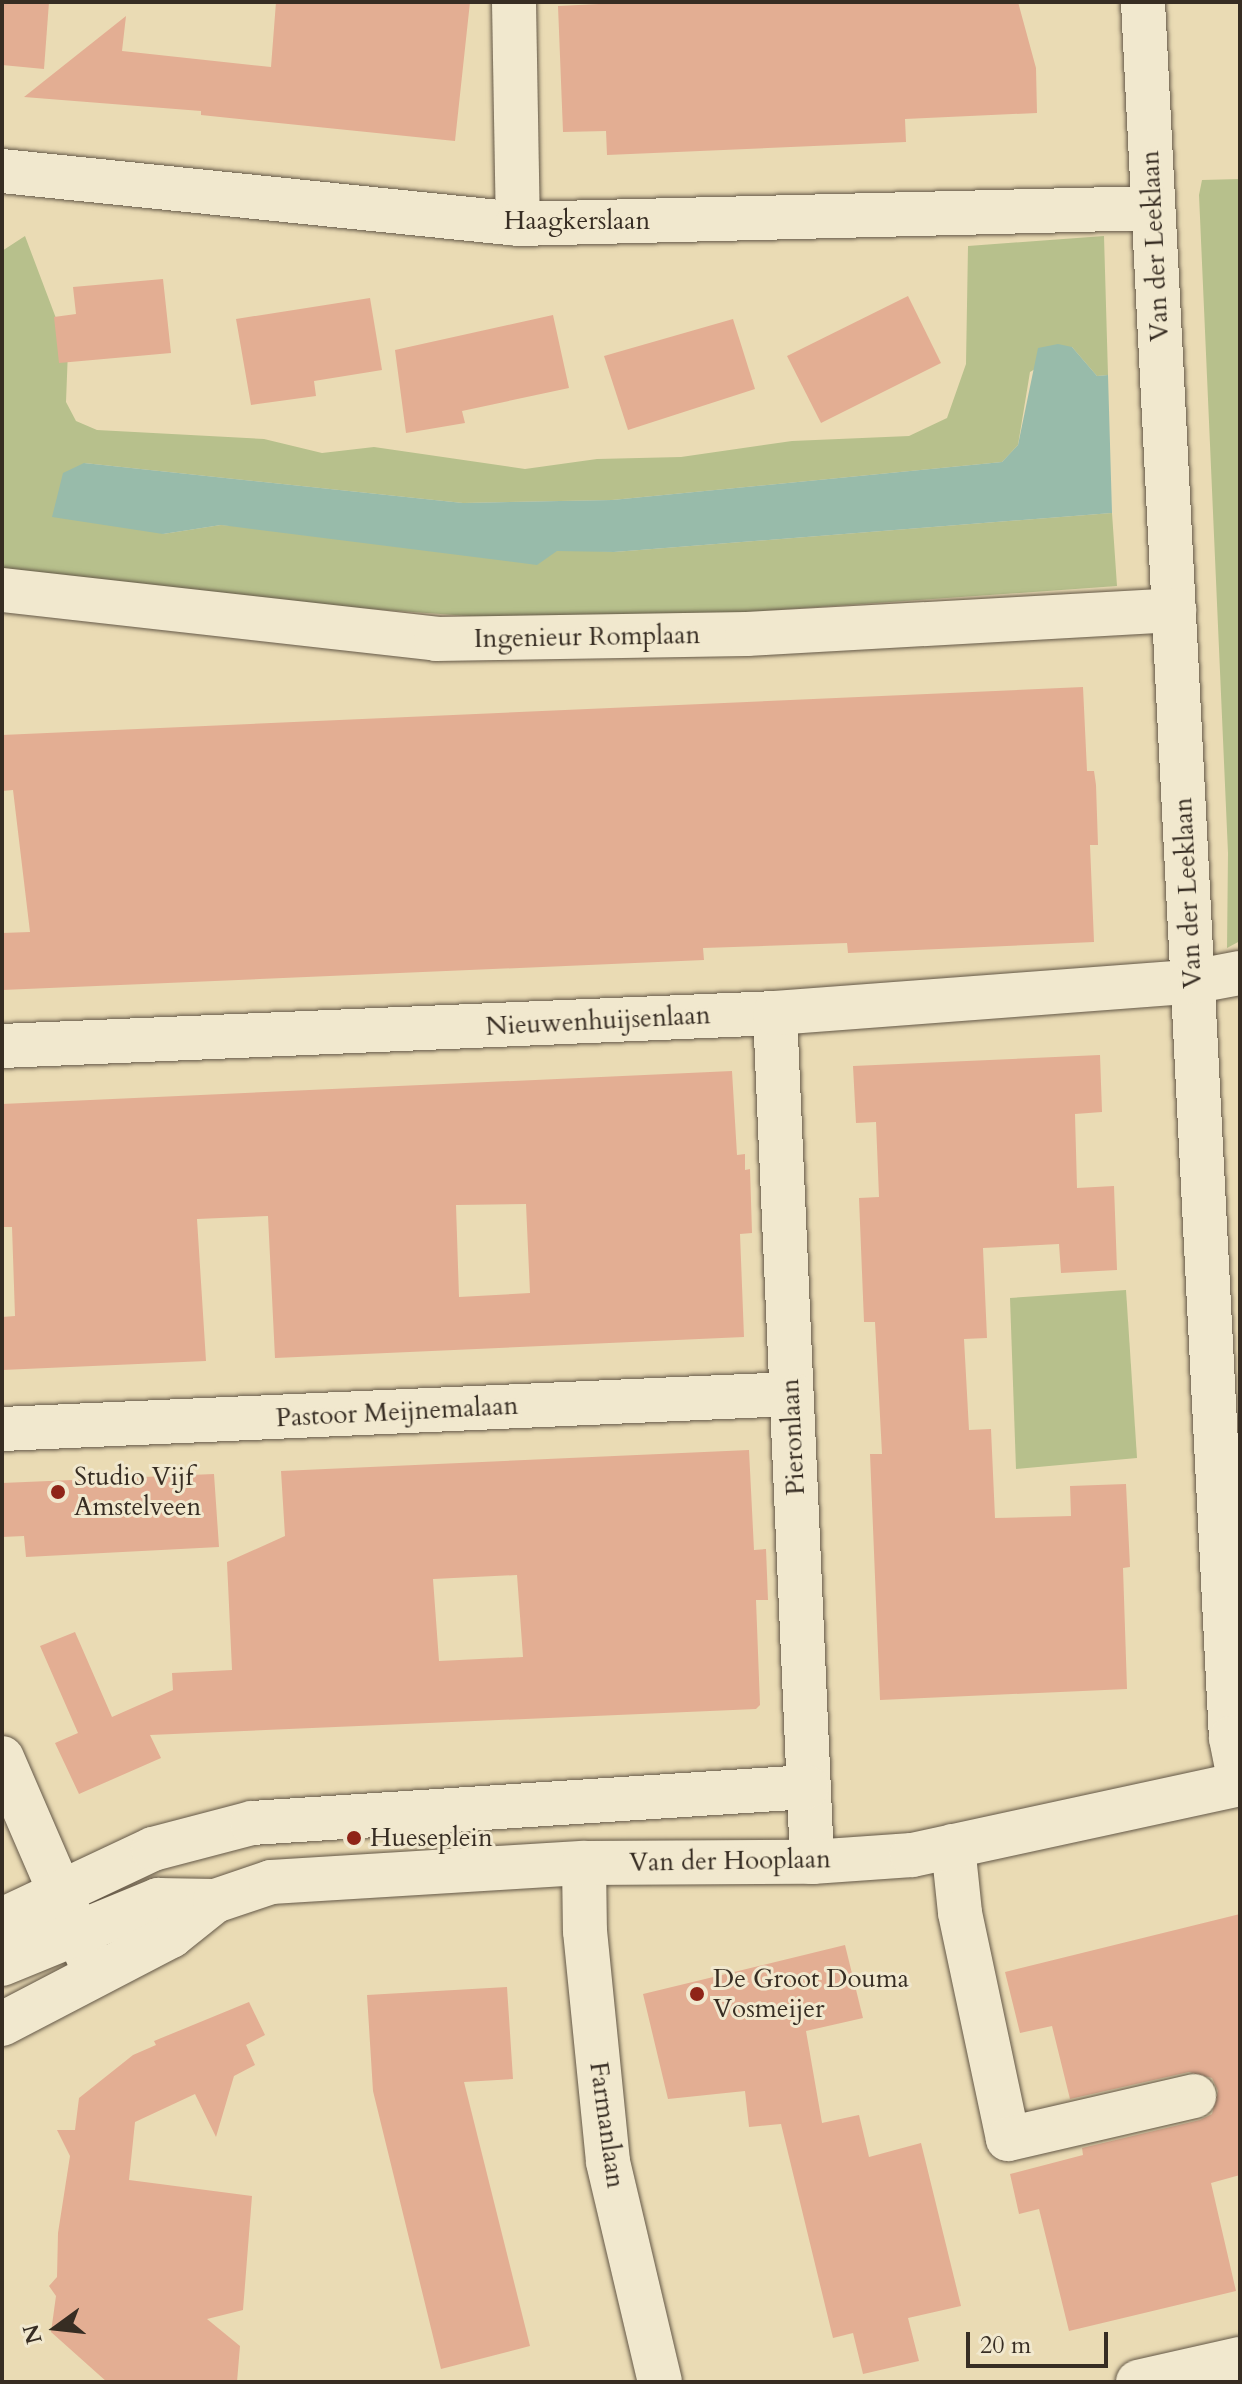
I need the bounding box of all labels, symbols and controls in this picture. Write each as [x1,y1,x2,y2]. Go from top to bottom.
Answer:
street label: Van der Leeklaan [1134,150,1176,342]
street label: Haagkerslaan [504,205,650,237]
street label: Ingenieur Romplaan [474,619,700,655]
street label: Van der Leeklaan [1167,797,1209,989]
street label: Nieuwenhuijsenlaan [485,1000,711,1042]
street label: Pieronlaan [774,1378,812,1496]
street label: Pastoor Meijnemalaan [275,1390,519,1434]
place label: Studio Vijf Amstelveen [74,1461,201,1522]
marker: Studio Vijf Amstelveen [49,1483,67,1501]
place label: Hueseplein [370,1822,493,1854]
marker: Hueseplein [345,1829,363,1847]
street label: Van der Hooplaan [629,1844,831,1878]
place label: De Groot Douma Vosmeijer [713,1963,909,2024]
marker: De Groot Douma Vosmeijer [688,1985,706,2003]
street label: Farmanlaan [583,2060,631,2190]
north arrow [16,2288,96,2368]
scale bar [970,2316,1112,2366]
text: N [16,2321,50,2347]
text: 20 m [980,2329,1031,2362]

